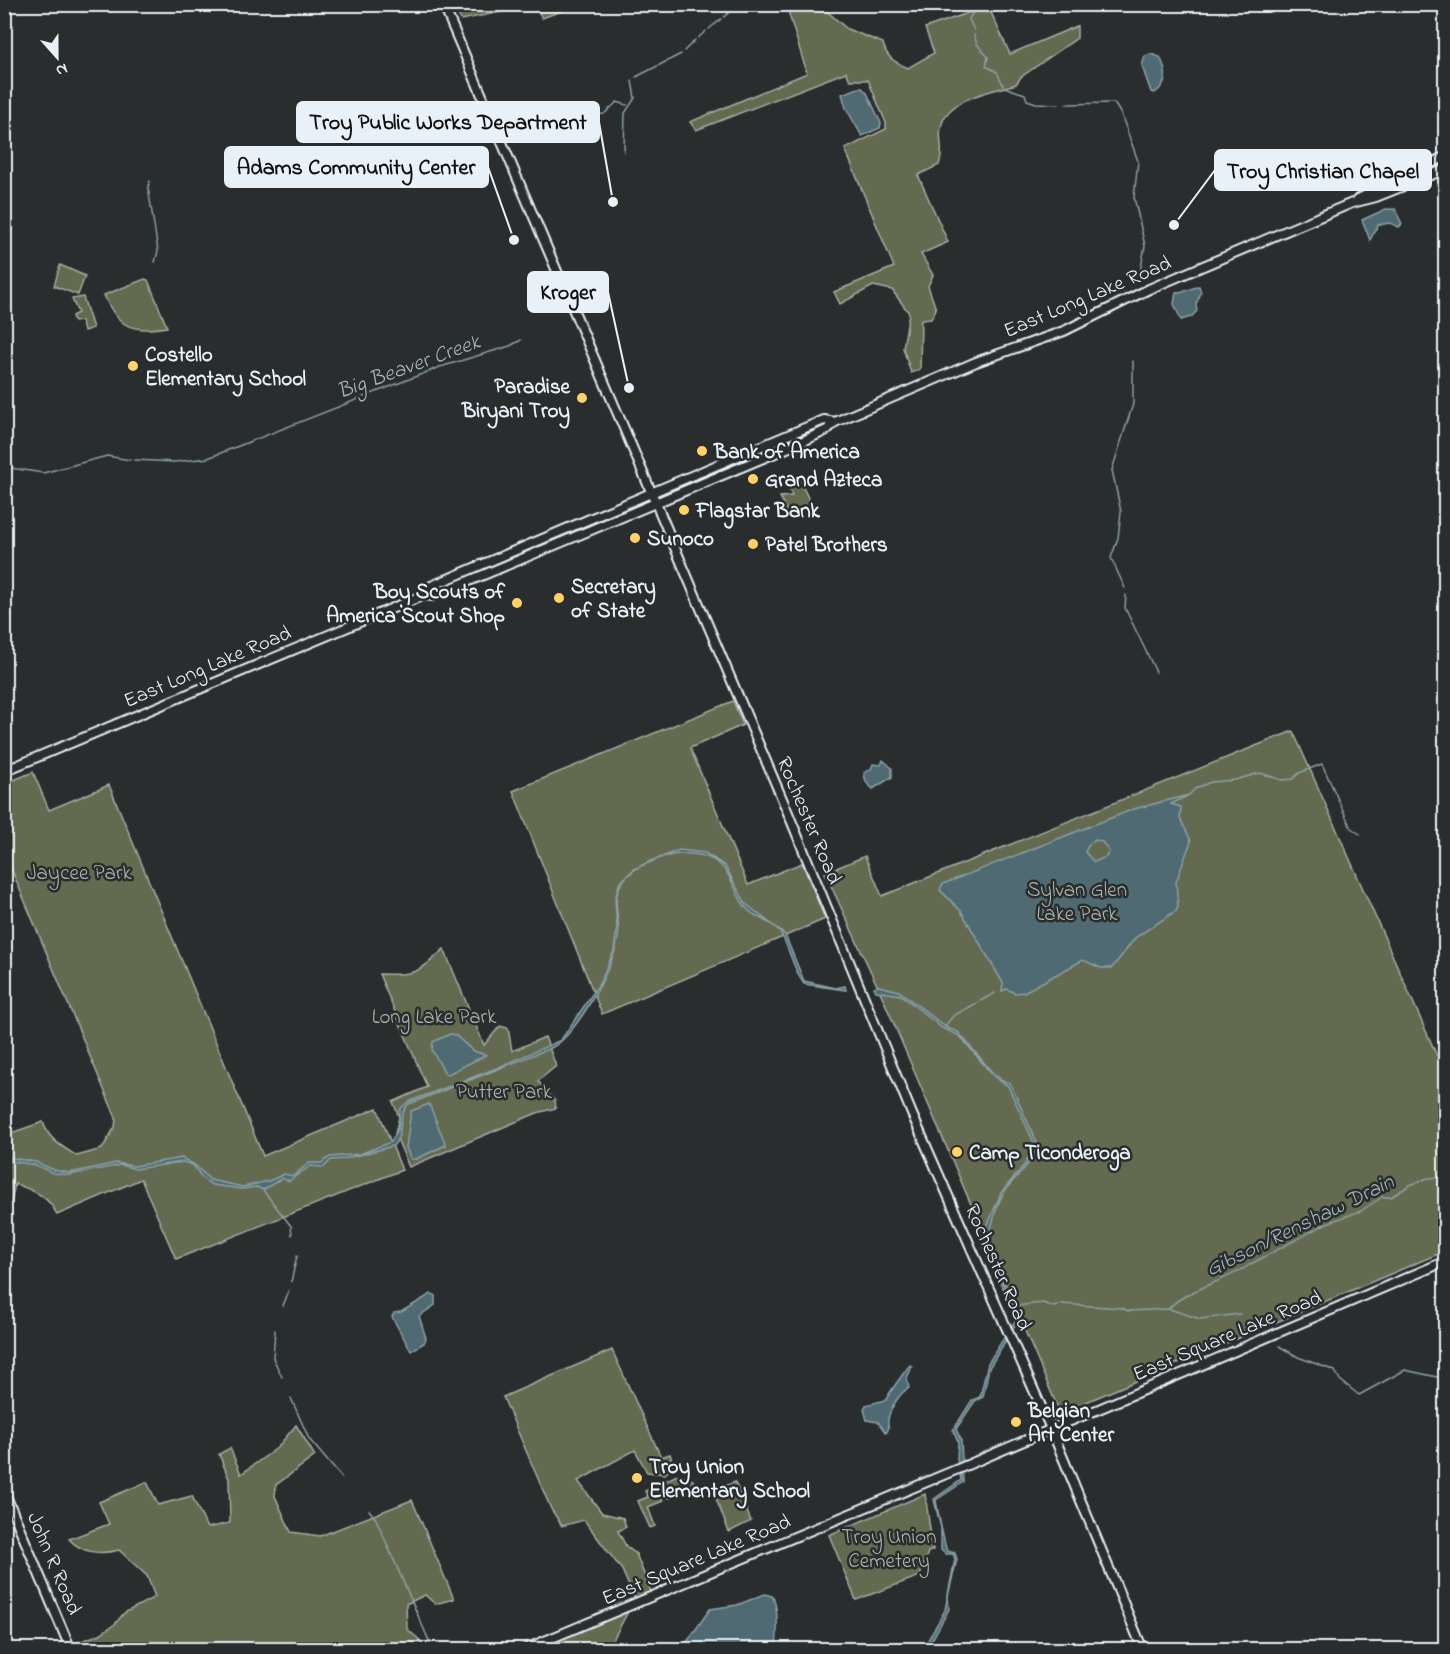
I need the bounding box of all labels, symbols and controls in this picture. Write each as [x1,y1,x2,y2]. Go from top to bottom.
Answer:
north arrow [27,27,87,87]
text: N [52,56,71,82]
callout: Troy Public Works Department [297,102,599,142]
text: Troy Public Works Department [309,108,587,141]
callout: Adams Community Center [225,147,488,187]
callout: Troy Christian Chapel [1215,150,1431,190]
text: Adams Community Center [237,153,476,186]
text: Troy Christian Chapel [1227,157,1420,190]
street label: East Long Lake Road [999,249,1177,349]
callout: Kroger [528,272,608,312]
text: Kroger [540,278,597,311]
water label: Big Beaver Creek [333,327,486,409]
place label: Costello Elementary School [145,341,307,397]
marker: Costello Elementary School [126,359,140,373]
place label: Paradise Biryani Troy [461,373,571,429]
marker: Paradise Biryani Troy [575,391,589,405]
place label: Bank of America [713,438,860,468]
marker: Bank of America [695,444,709,458]
place label: Grand Azteca [765,466,882,496]
marker: Grand Azteca [746,472,760,486]
place label: Flagstar Bank [695,497,821,529]
marker: Flagstar Bank [677,503,691,517]
place label: Sunoco [647,525,714,555]
marker: Sunoco [628,531,642,545]
place label: Patel Brothers [765,531,888,561]
marker: Patel Brothers [746,537,760,551]
place label: Secretary of State [571,573,656,627]
place label: Boy Scouts of America Scout Shop [326,578,506,632]
marker: Secretary of State [552,591,566,605]
marker: Boy Scouts of America Scout Shop [510,596,524,610]
street label: East Long Lake Road [119,619,297,719]
street label: Rochester Road [768,752,849,889]
park label: Jaycee Park [26,859,132,891]
park label: Sylvan Glen Lake Park [1027,876,1127,930]
park label: Long Lake Park [372,1003,497,1035]
park label: Putter Park [456,1078,553,1108]
place label: Camp Ticonderoga [969,1139,1131,1171]
marker: Camp Ticonderoga [950,1145,964,1159]
water label: Gibson/Renshaw Drain [1201,1167,1401,1286]
street label: Rochester Road [956,1200,1039,1336]
street label: East Square Lake Road [1129,1283,1327,1390]
place label: Belgian Art Center [1027,1397,1115,1451]
marker: Belgian Art Center [1009,1415,1023,1429]
place label: Troy Union Elementary School [649,1453,811,1509]
marker: Troy Union Elementary School [630,1471,644,1485]
street label: East Square Lake Road [598,1507,796,1614]
street label: John R Road [18,1508,88,1620]
park label: Troy Union Cemetery [841,1523,937,1579]

